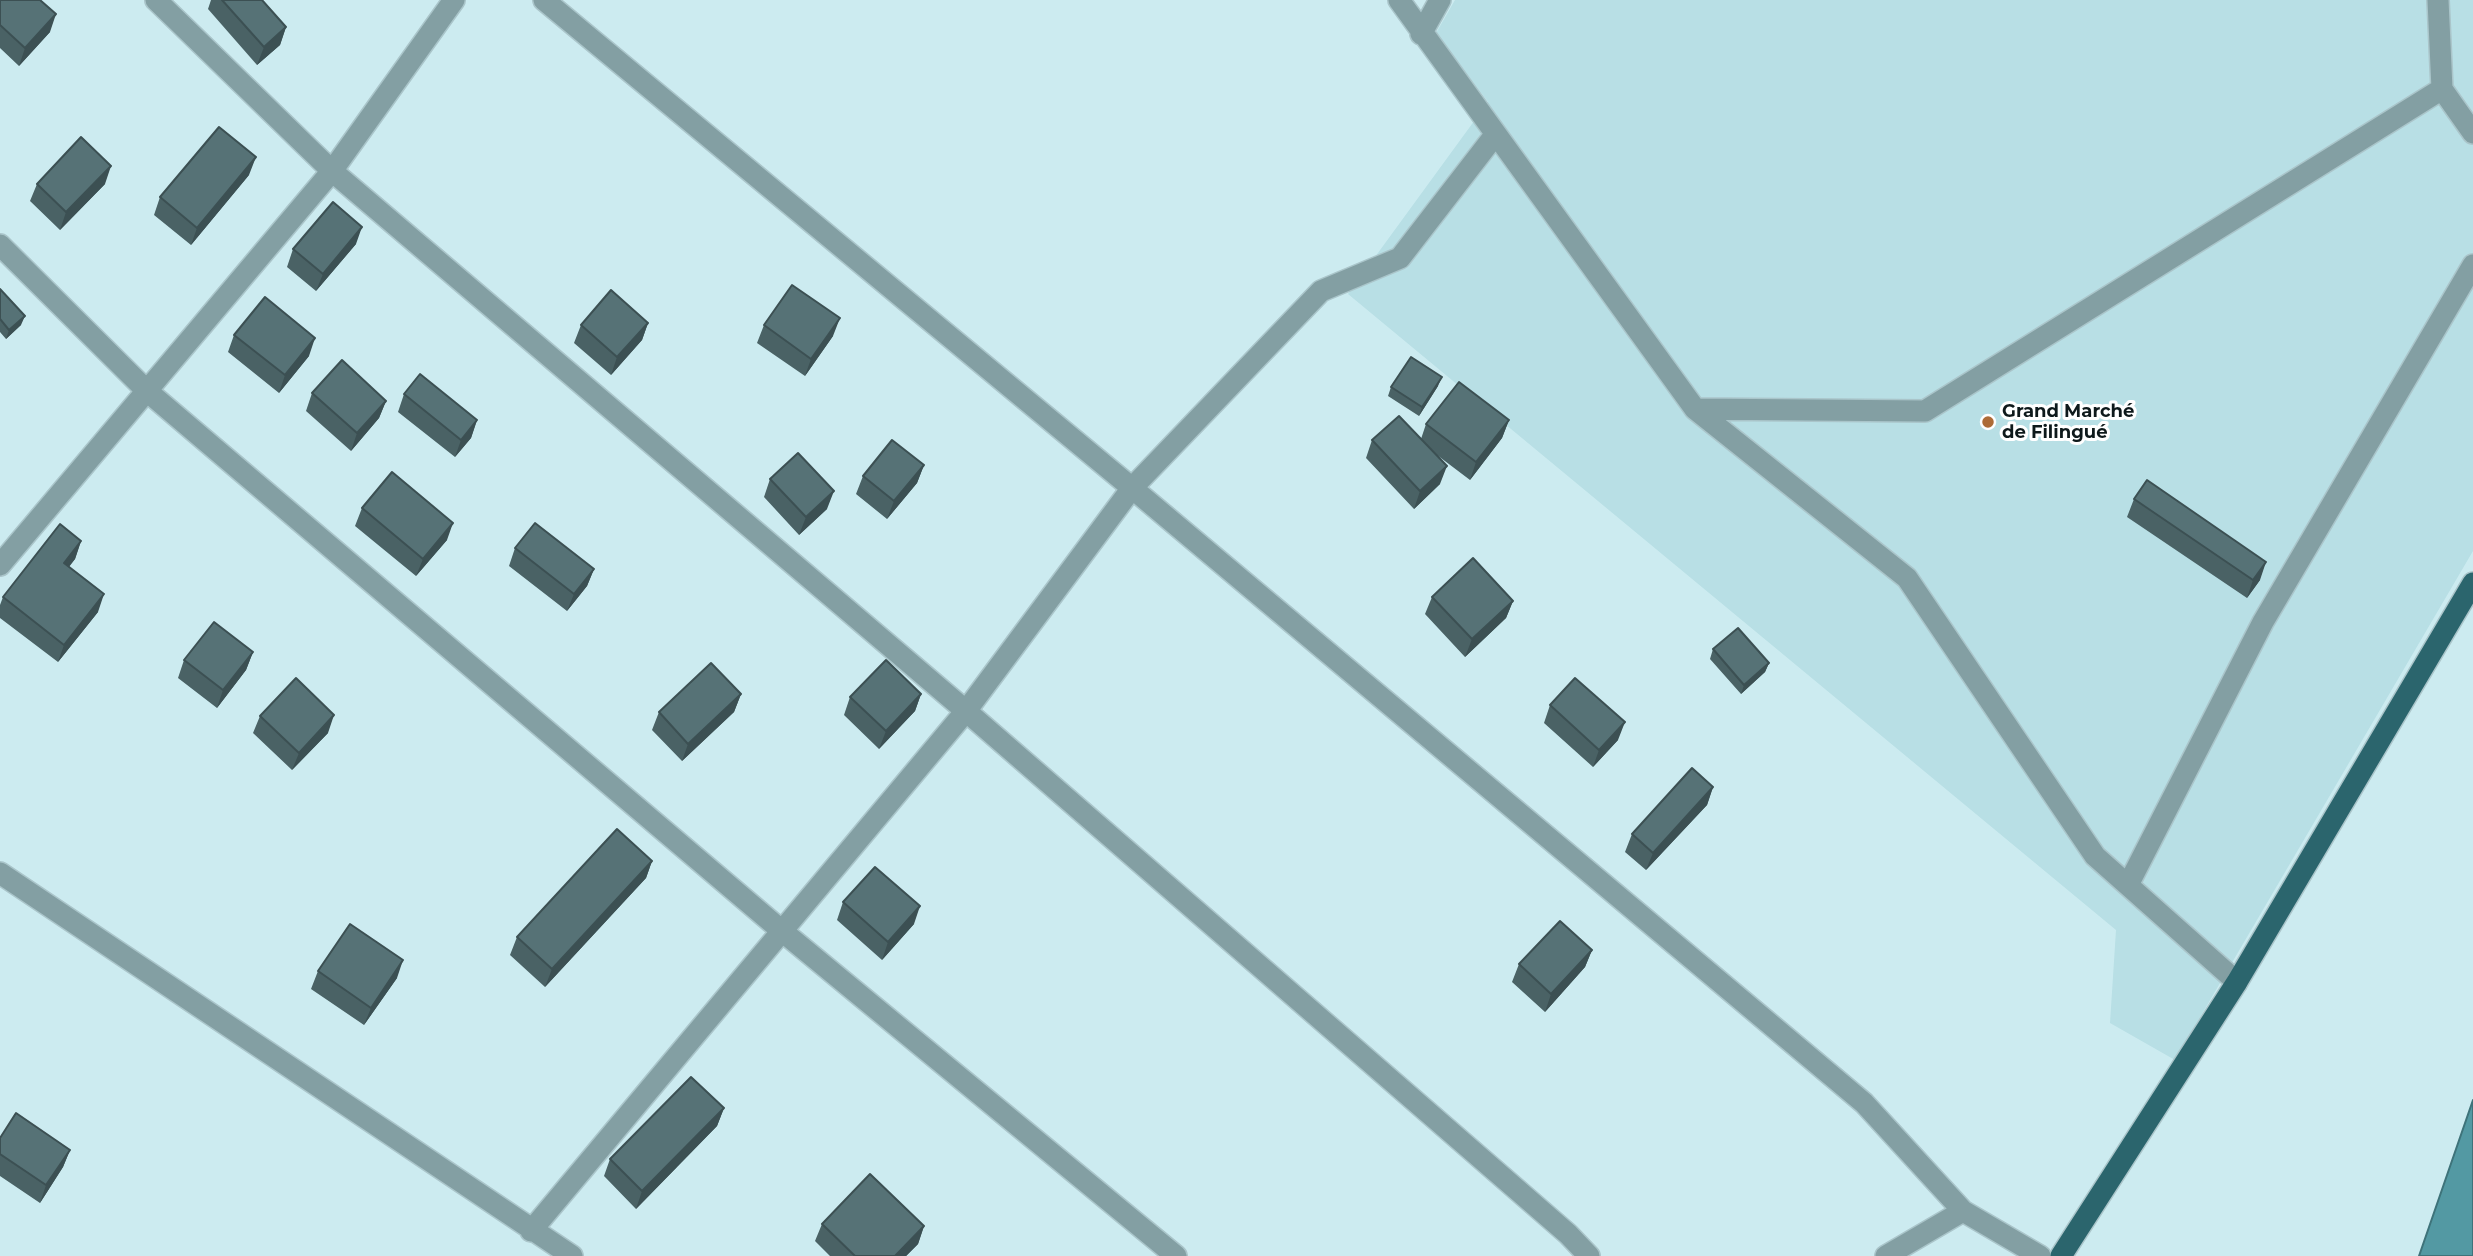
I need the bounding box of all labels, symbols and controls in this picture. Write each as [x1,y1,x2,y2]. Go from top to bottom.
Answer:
place label: Grand Marché de Filingué [2002,401,2134,444]
marker: Grand Marché de Filingué [1980,414,1996,430]

